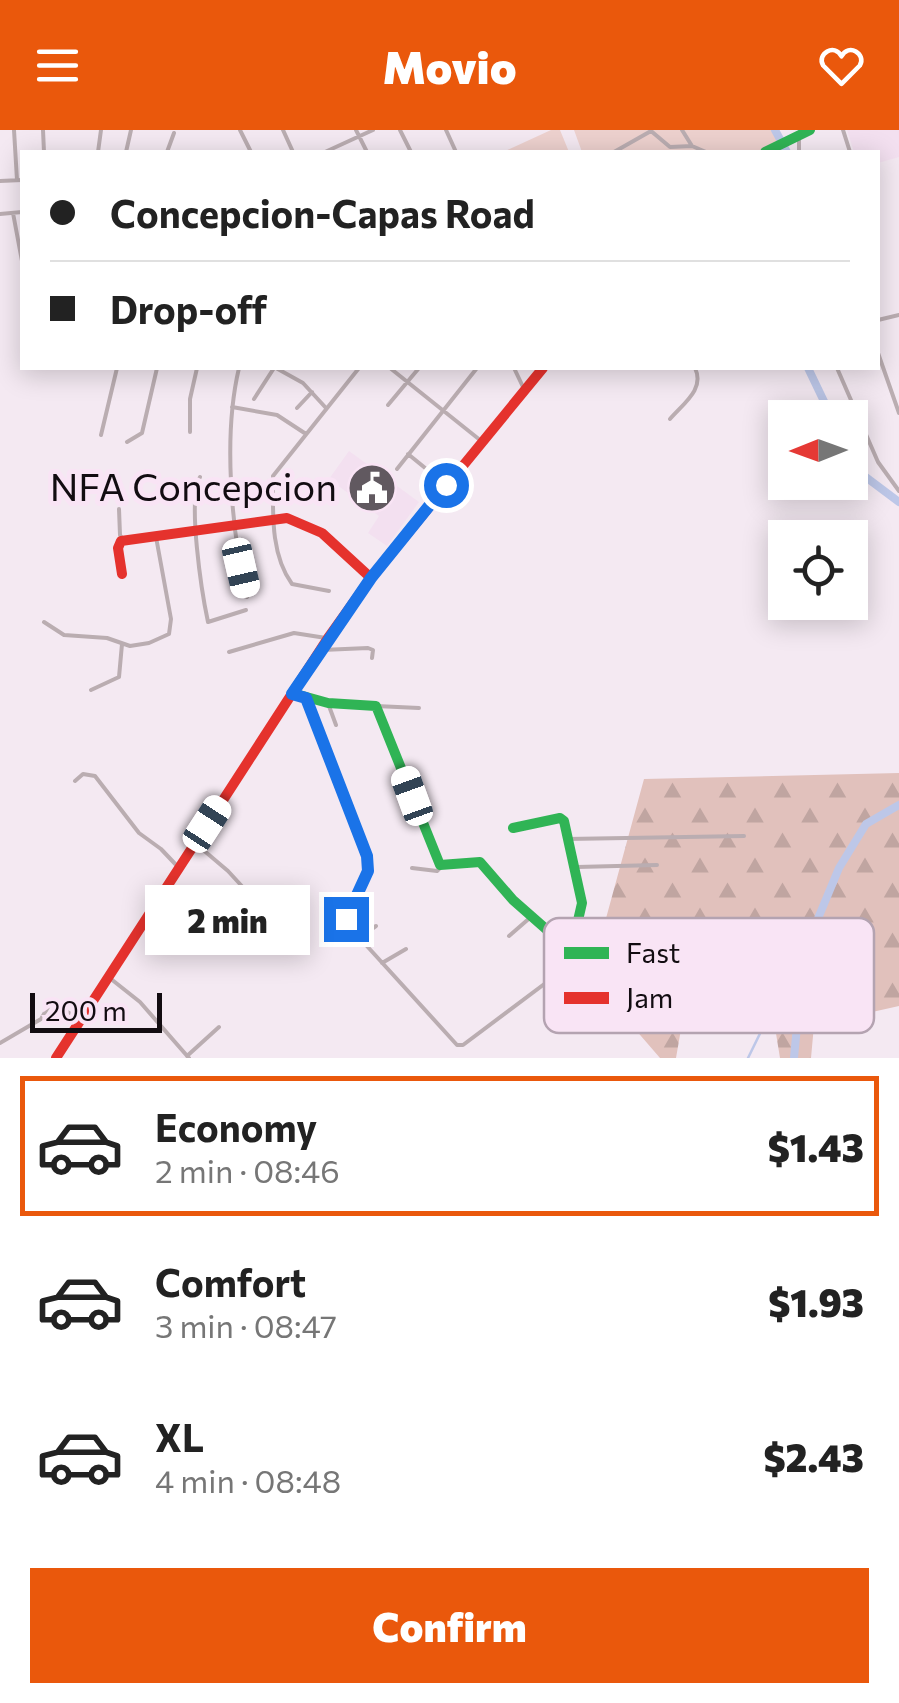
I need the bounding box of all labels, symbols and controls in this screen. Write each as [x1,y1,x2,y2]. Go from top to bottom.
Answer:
icon: menu [30,38,85,93]
text: Movio [382,38,517,93]
icon: heart [814,38,869,93]
text: Concepcion-Capas Road [110,189,535,236]
text: Drop-off [110,285,267,332]
north arrow [768,400,868,500]
map controls [768,400,868,620]
place label: NFA Concepcion [50,462,337,509]
public building icon: NFA Concepcion [346,462,398,514]
route start [424,463,469,508]
button: locate [768,520,868,620]
car [220,535,262,601]
car [388,763,436,829]
car [178,791,236,857]
callout: 2 min [146,884,311,954]
route end [324,897,369,942]
text: 2 min [187,900,268,940]
legend [544,918,874,1033]
text: Fast [626,935,680,969]
text: Jam [626,980,673,1014]
scale bar [30,988,162,1033]
text: 200 m [45,993,127,1027]
icon: car [35,1101,125,1191]
text: Economy [155,1103,317,1150]
text: $1.43 [768,1123,864,1170]
text: 2 min · 08:46 [155,1150,340,1190]
icon: car [35,1256,125,1346]
text: Comfort [155,1258,306,1305]
text: $1.93 [768,1278,864,1325]
text: 3 min · 08:47 [155,1305,337,1345]
icon: car [35,1411,125,1501]
text: XL [155,1413,204,1460]
text: $2.43 [763,1433,864,1480]
text: 4 min · 08:48 [155,1460,341,1500]
button: Confirm [30,1568,869,1683]

